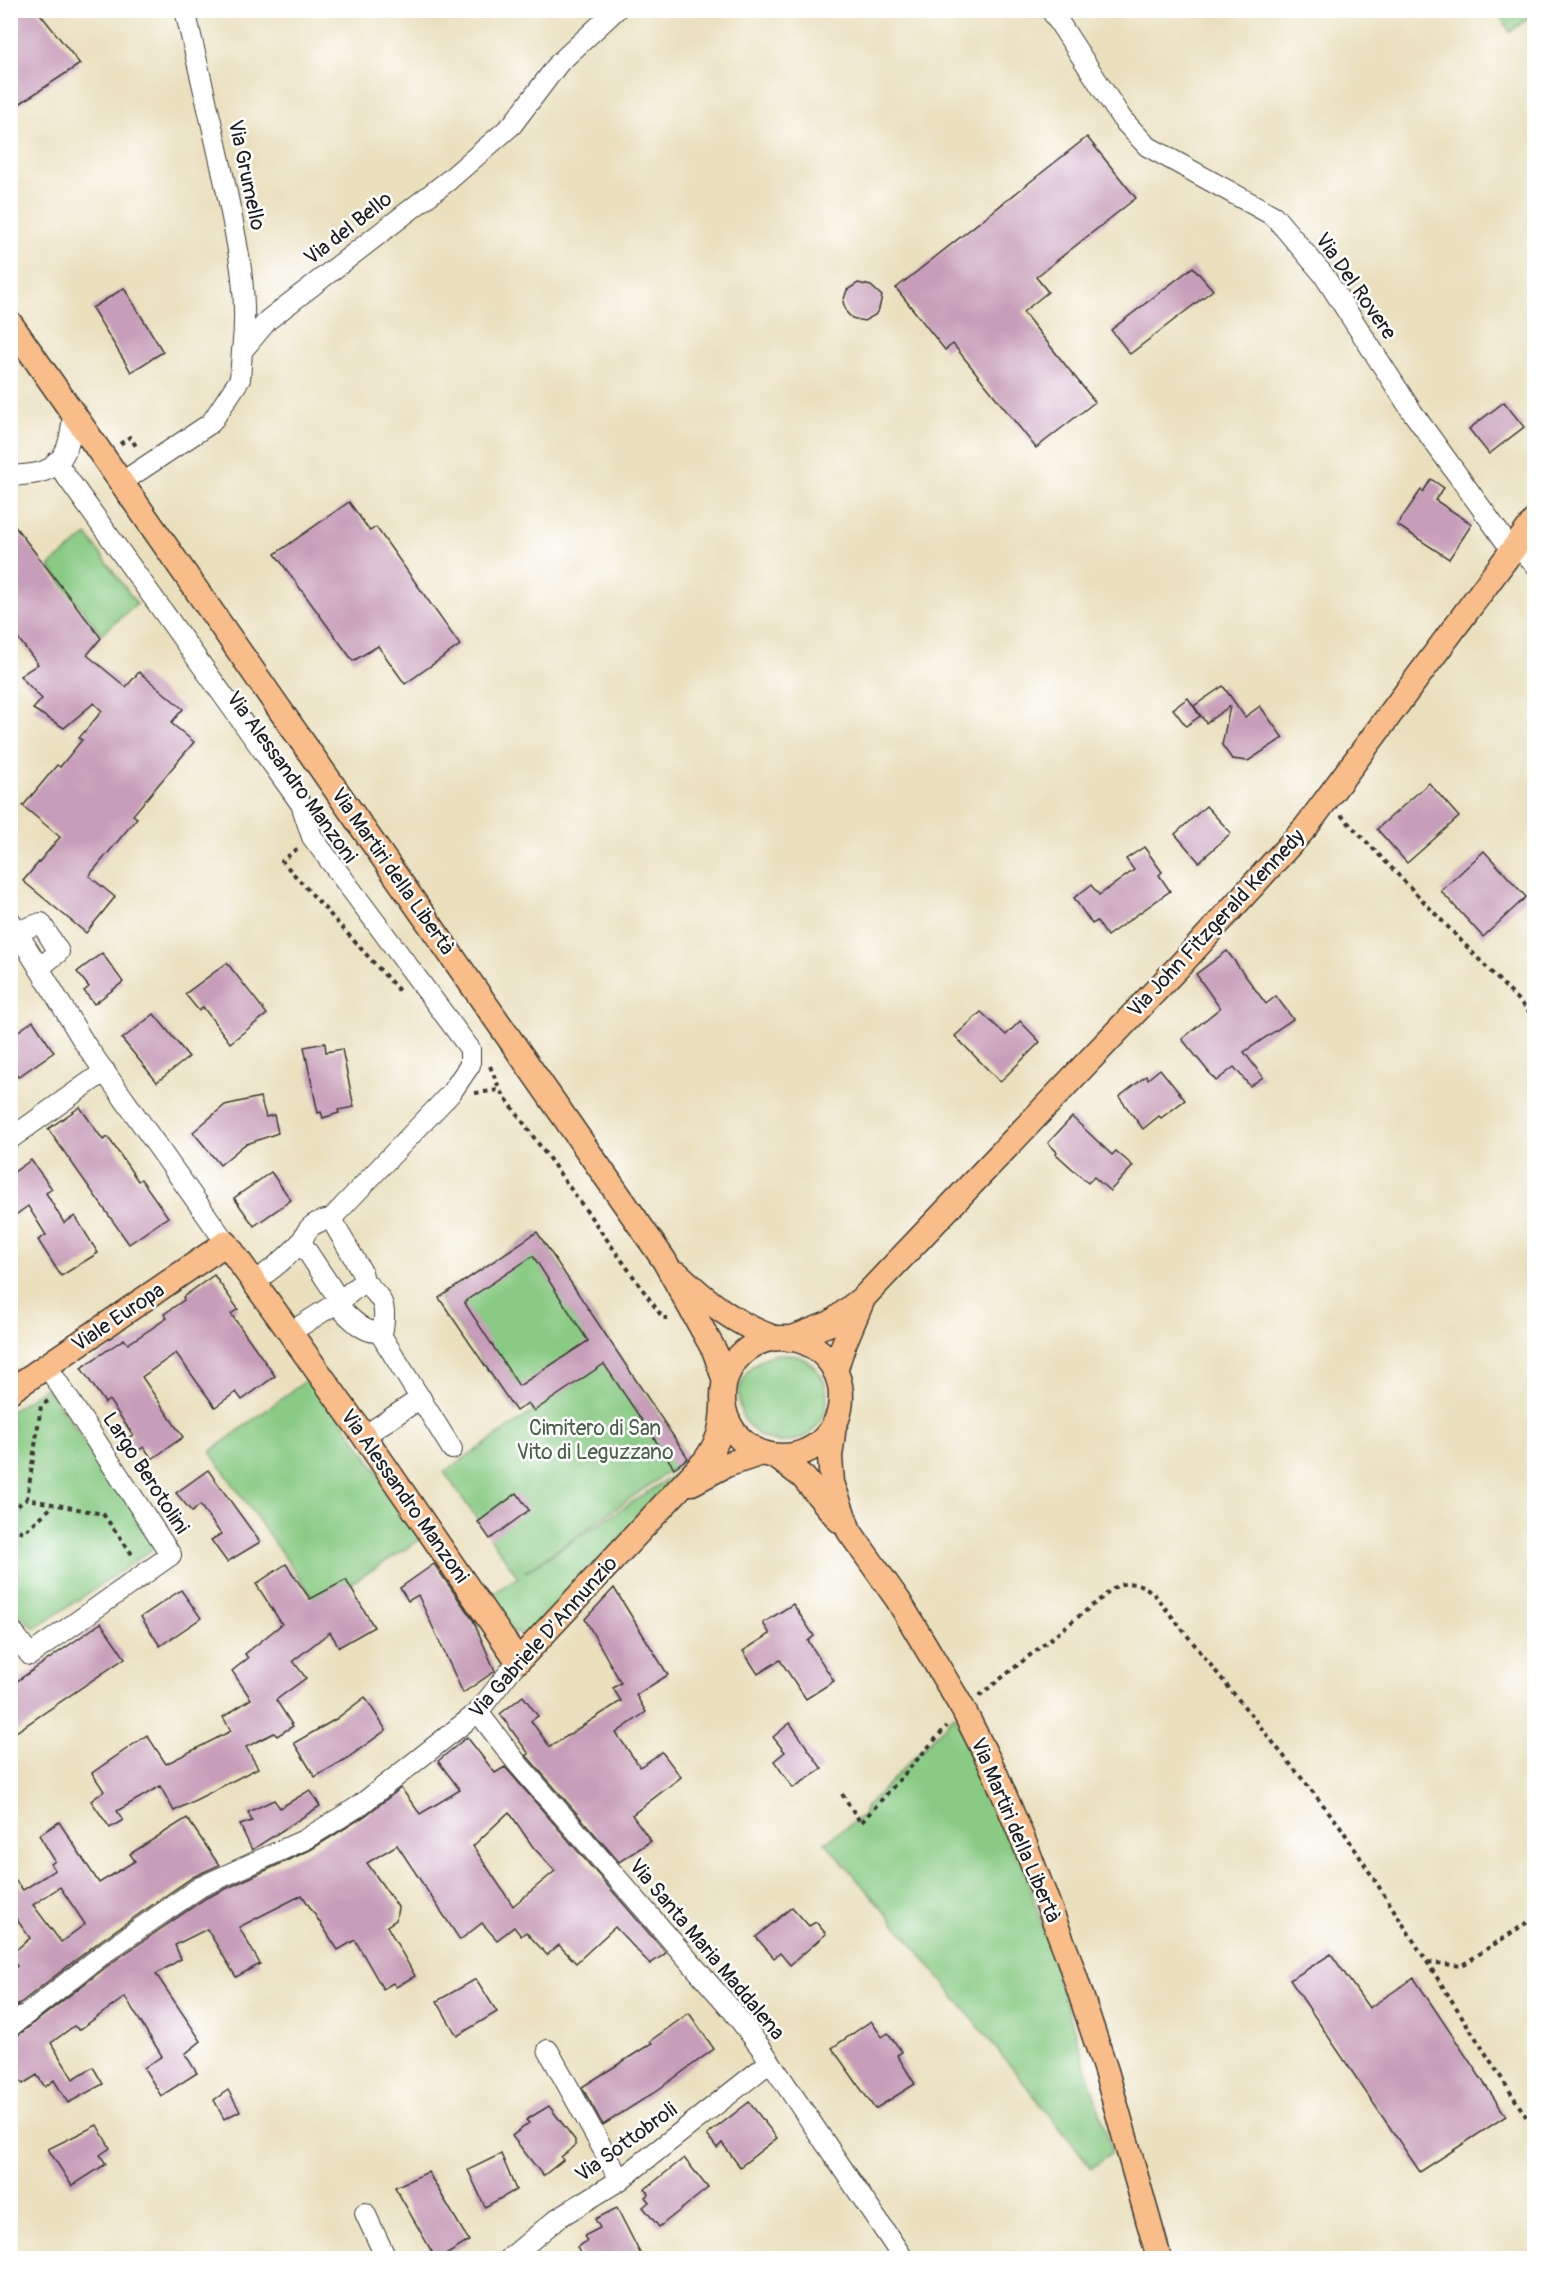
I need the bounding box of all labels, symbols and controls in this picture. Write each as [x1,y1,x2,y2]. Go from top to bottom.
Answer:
street label: Via Grumello [222,117,271,233]
street label: Via del Bello [299,186,398,271]
street label: Via Del Rovere [1309,228,1403,346]
street label: Via Alessandro Manzoni [220,686,363,869]
street label: Via Martiri della Libertà [325,782,460,960]
street label: Via John Fitzgerald Kennedy [1122,823,1311,1023]
street label: Viale Europa [67,1277,170,1358]
street label: Via Alessandro Manzoni [334,1404,475,1589]
street label: Largo Berotolini [96,1407,195,1540]
park label: Cimitero di San Vito di Leguzzano [516,1415,674,1466]
street label: Via Gabriele D'Annunzio [463,1551,623,1724]
street label: Via Martiri della Libertà [964,1734,1067,1927]
street label: Via Santa Maria Maddalena [623,1853,790,2046]
street label: Via Sottobroli [570,2096,683,2189]

